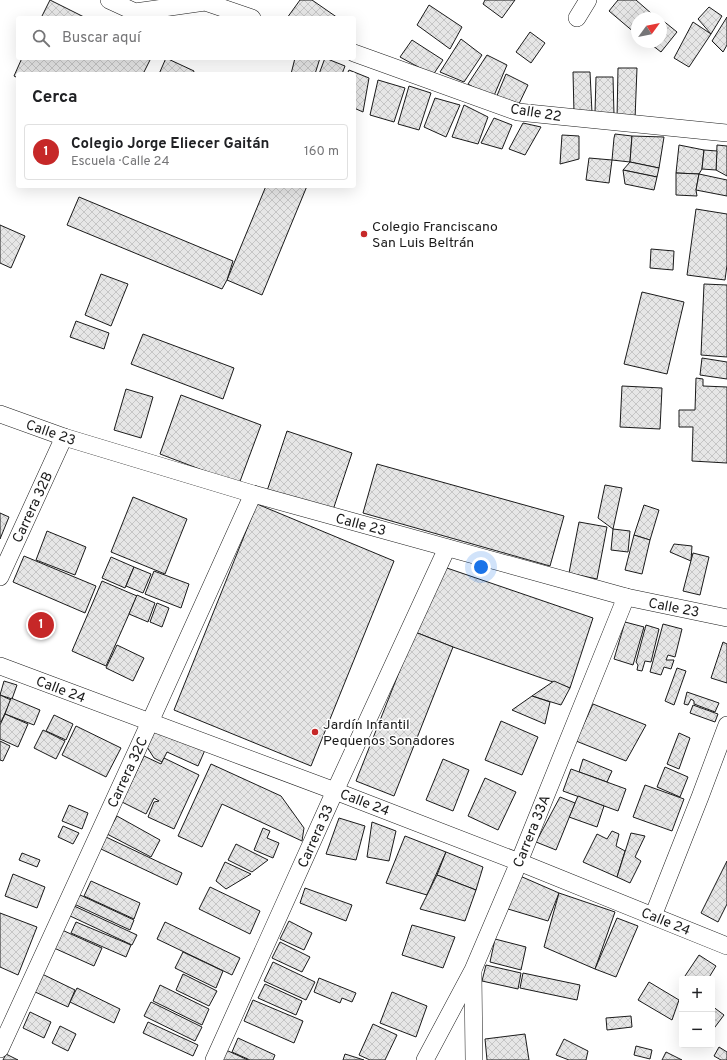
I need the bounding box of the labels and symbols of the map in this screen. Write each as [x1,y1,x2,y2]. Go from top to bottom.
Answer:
north arrow [631,12,667,48]
street label: Calle 22 [509,101,563,126]
place label: Colegio Franciscano San Luis Beltrán [372,219,498,252]
marker: Colegio Franciscano San Luis Beltrán [359,229,369,239]
street label: Calle 23 [23,417,78,450]
street label: Carrera 32B [9,469,57,546]
street label: Calle 23 [334,511,388,540]
your location [471,557,491,577]
street label: Calle 23 [647,595,701,622]
pin: 1 [28,610,54,640]
street label: Calle 24 [33,673,88,708]
place label: Jardín Infantil Pequenos Sonadores [323,717,455,750]
marker: Jardín Infantil Pequenos Sonadores [310,727,320,737]
street label: Carrera 32C [105,734,152,811]
street label: Calle 24 [337,786,392,821]
street label: Carrera 33A [510,793,555,870]
street label: Carrera 33 [295,802,338,871]
street label: Calle 24 [638,905,693,940]

